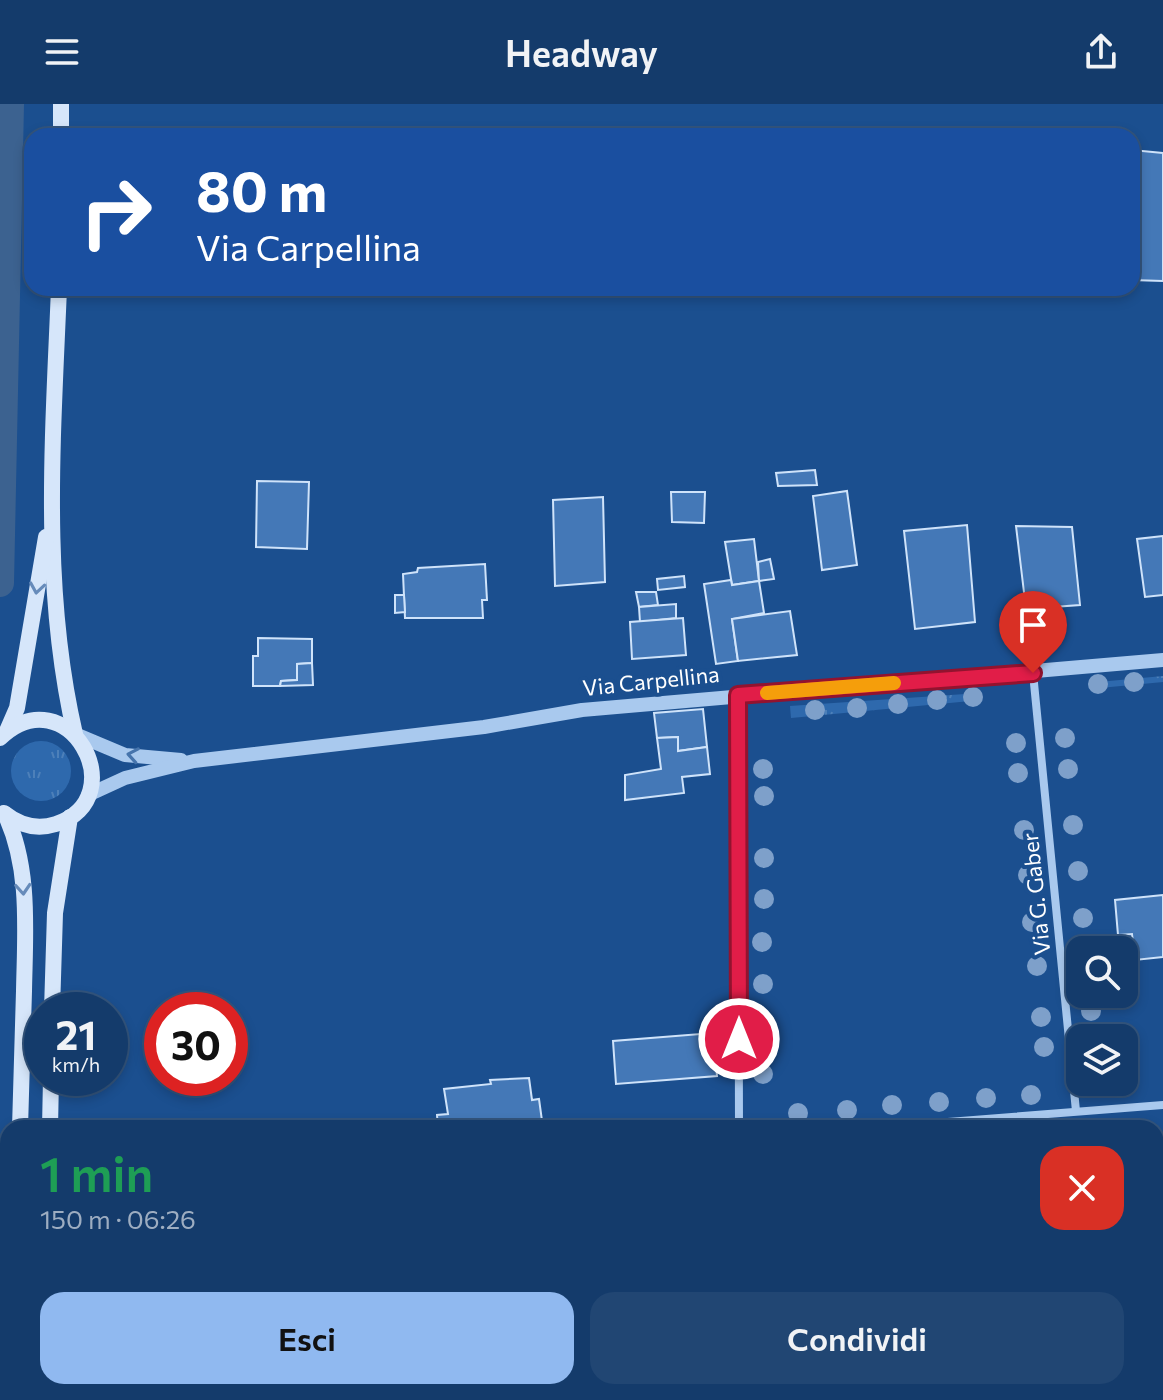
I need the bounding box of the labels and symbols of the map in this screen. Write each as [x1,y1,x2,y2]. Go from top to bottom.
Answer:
one-way arrow [29,582,46,595]
pin [999,591,1067,673]
street label: Via Carpellina [581,660,721,701]
one-way arrow [126,747,139,764]
street label: Via G. Gaber [1016,831,1055,957]
one-way arrow [14,883,31,896]
speed limit sign: 30 [144,992,248,1096]
position arrow [697,997,781,1081]

